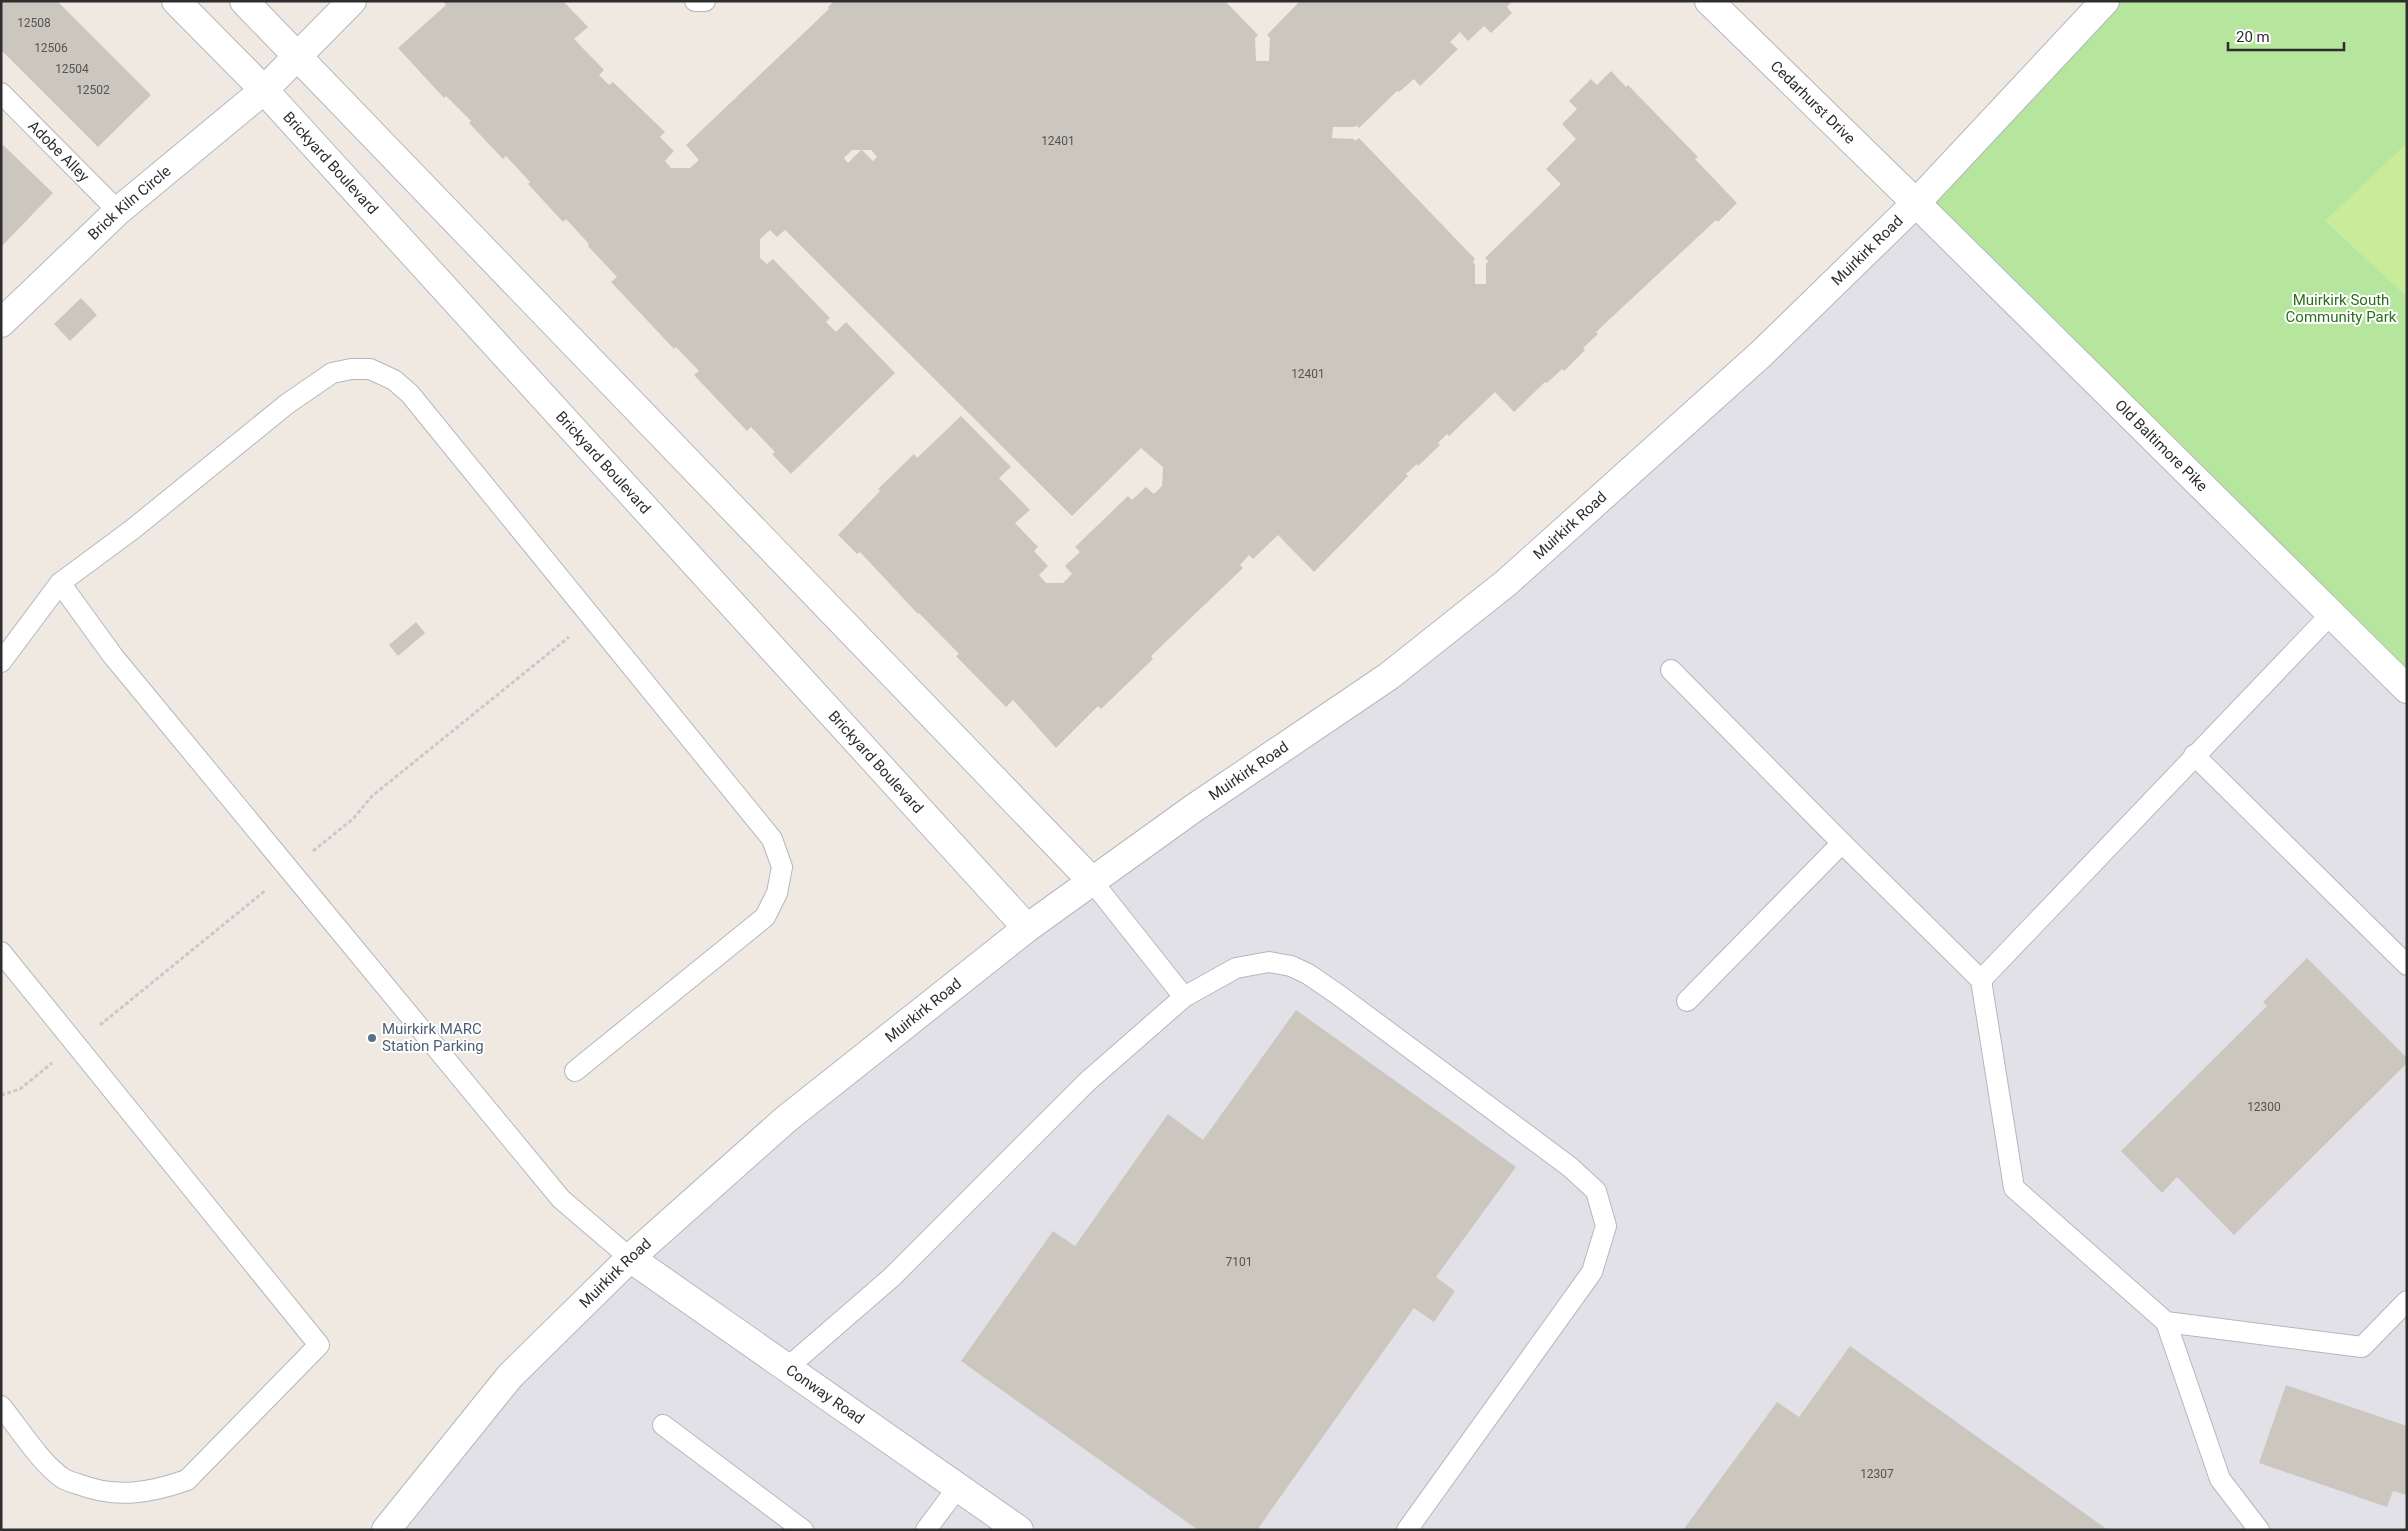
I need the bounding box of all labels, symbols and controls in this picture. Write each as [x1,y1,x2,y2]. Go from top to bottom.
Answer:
house number: 12508 [17,16,51,30]
scale bar [2228,20,2344,52]
text: 20 m [2236,28,2270,46]
house number: 12506 [34,41,68,55]
street label: Cedarhurst Drive [1767,57,1859,148]
house number: 12504 [55,62,89,76]
house number: 12502 [76,83,110,97]
street label: Brickyard Boulevard [279,108,382,218]
street label: Adobe Alley [25,117,93,186]
house number: 12401 [1041,134,1075,148]
street label: Brick Kiln Circle [84,162,175,244]
street label: Muirkirk Road [1828,212,1907,289]
park label: Muirkirk South Community Park [2286,291,2397,326]
house number: 12401 [1291,367,1325,381]
street label: Old Baltimore Pike [2111,396,2211,495]
street label: Brickyard Boulevard [552,408,654,518]
street label: Muirkirk Road [1530,488,1610,563]
street label: Brickyard Boulevard [825,707,927,817]
street label: Muirkirk Road [1205,738,1292,804]
street label: Muirkirk Road [881,975,965,1046]
place label: Muirkirk MARC Station Parking [382,1020,484,1055]
marker: Muirkirk MARC Station Parking [366,1032,378,1044]
house number: 12300 [2247,1100,2281,1114]
street label: Muirkirk Road [576,1235,655,1312]
house number: 7101 [1226,1255,1252,1269]
street label: Conway Road [782,1361,868,1428]
house number: 12307 [1860,1467,1894,1481]

